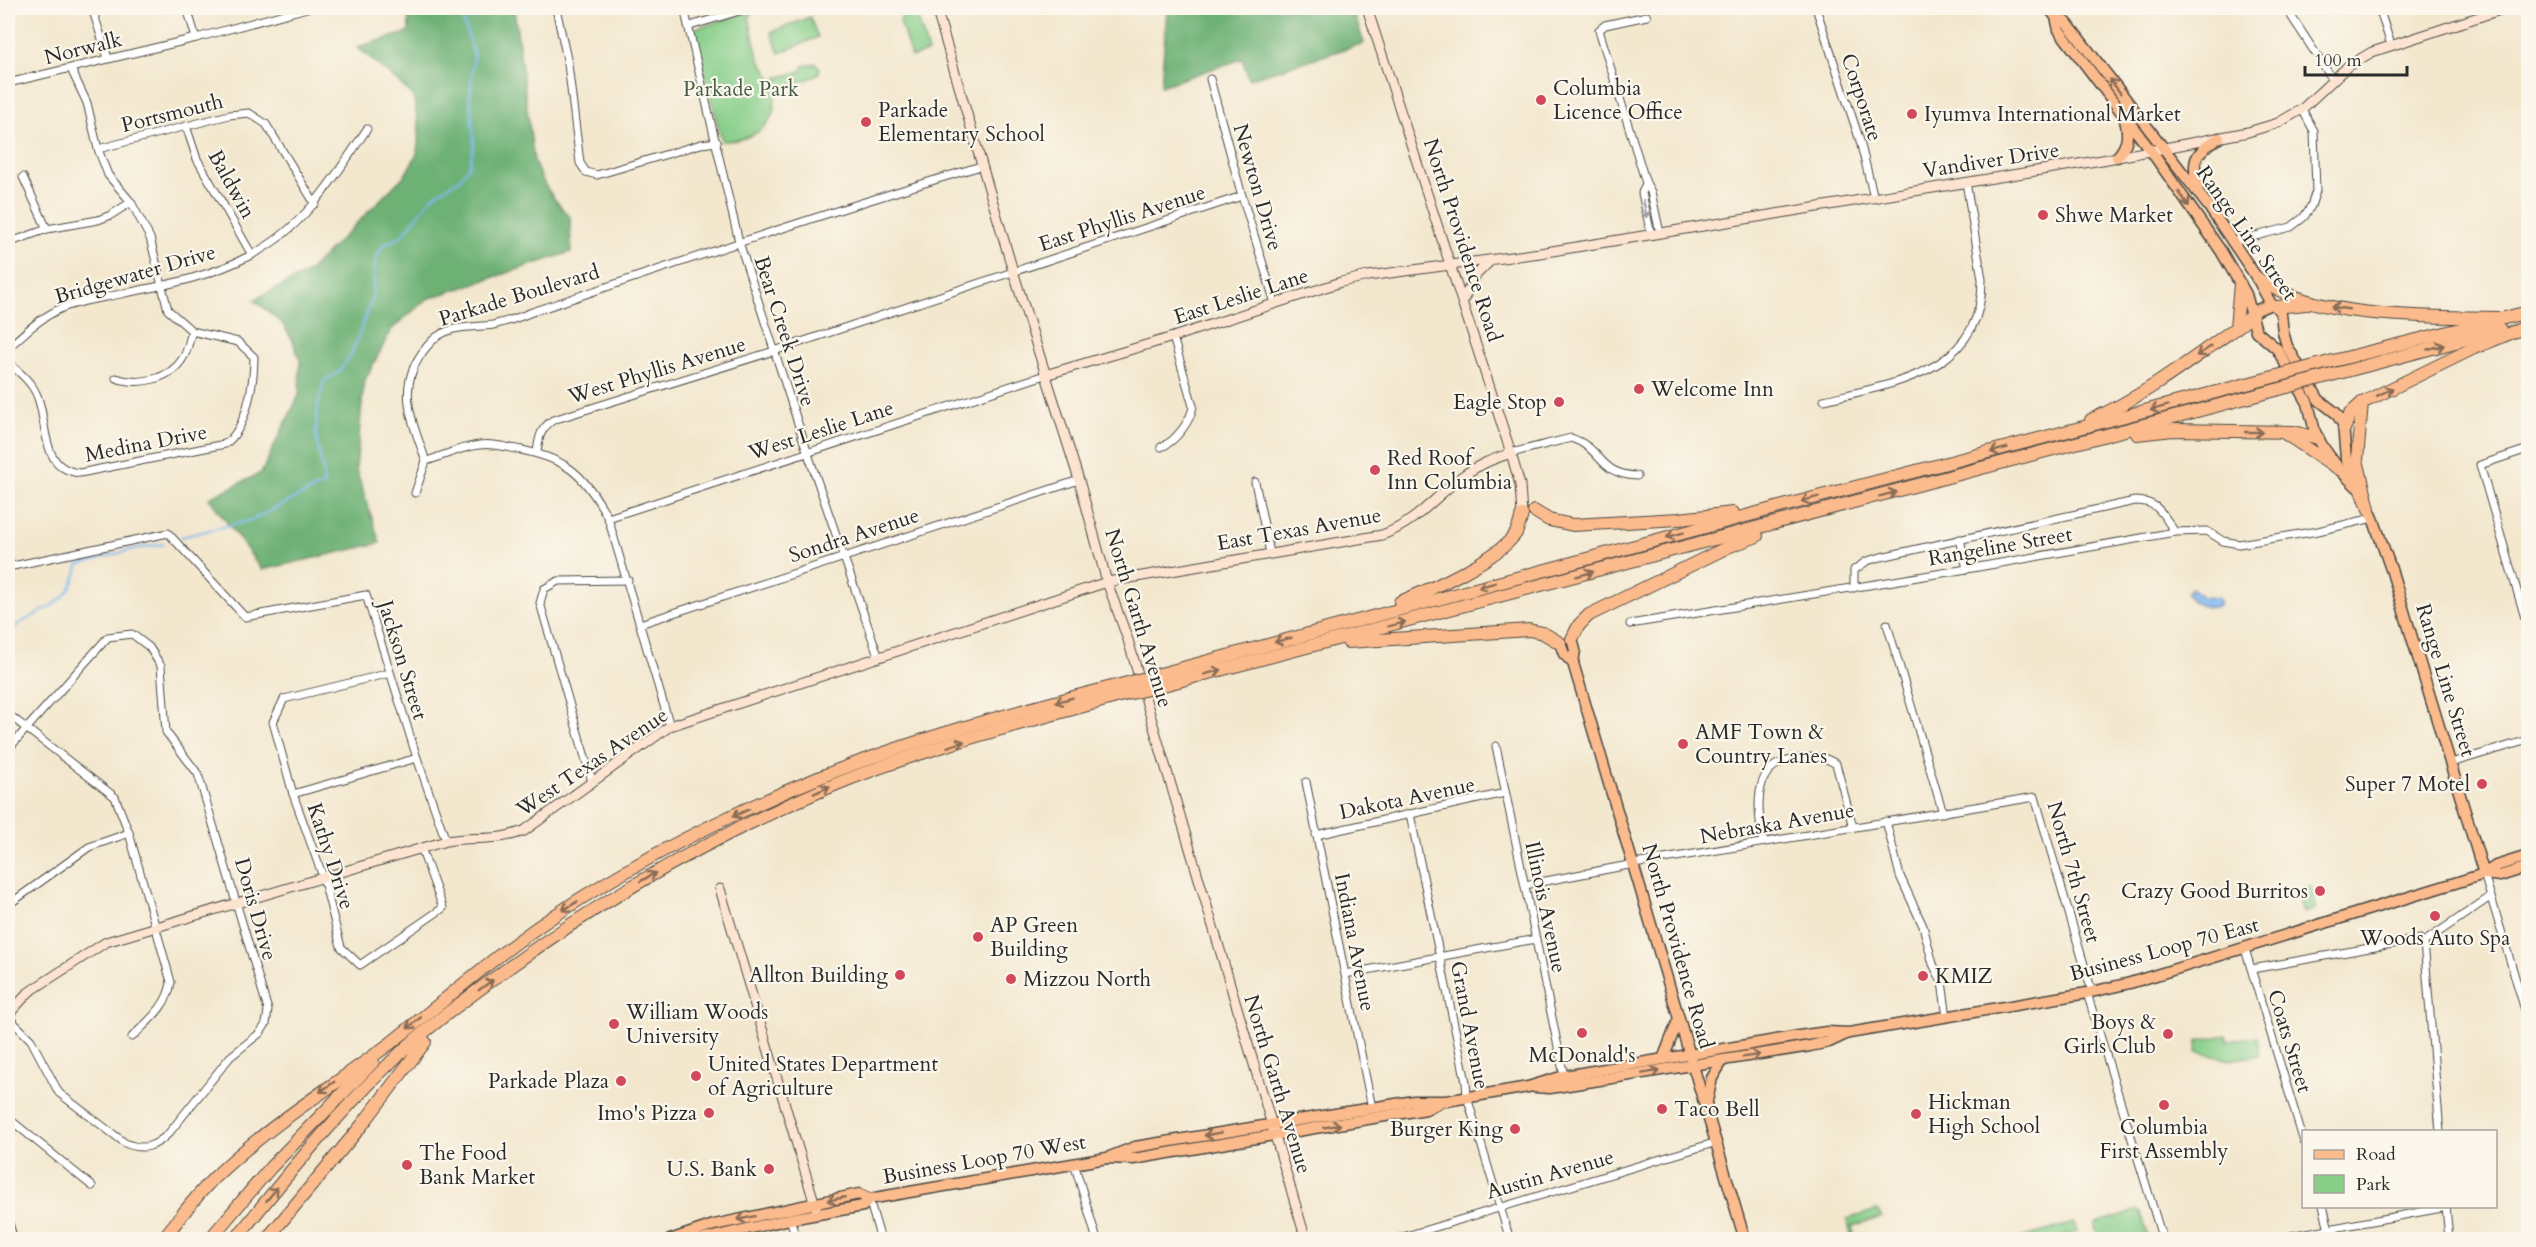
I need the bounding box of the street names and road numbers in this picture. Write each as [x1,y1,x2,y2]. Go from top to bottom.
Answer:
street label: Norwalk [41,25,126,72]
street label: Corporate [1834,50,1889,145]
street label: Portsmouth [118,87,226,140]
street label: Newton Drive [1226,120,1289,254]
street label: North Providence Road [1416,135,1509,346]
street label: Vandiver Drive [1921,135,2061,186]
street label: Baldwin [201,145,262,224]
street label: Range Line Street [2189,160,2304,307]
street label: East Phyllis Avenue [1035,178,1209,259]
street label: Bridgewater Drive [51,238,219,311]
street label: Bear Creek Drive [747,252,823,410]
street label: Parkade Boulevard [435,257,603,334]
street label: East Leslie Lane [1170,261,1312,332]
street label: West Phyllis Avenue [564,330,750,412]
street label: West Leslie Lane [744,393,897,468]
street label: Medina Drive [83,417,210,470]
street label: Sondra Avenue [785,501,923,570]
street label: East Texas Avenue [1215,501,1384,558]
street label: Rangeline Street [1926,519,2075,573]
street label: North Garth Avenue [1097,525,1180,711]
street label: Jackson Street [370,594,435,724]
street label: Range Line Street [2408,600,2483,761]
street label: West Texas Avenue [510,701,674,825]
street label: Dakota Avenue [1337,770,1478,827]
street label: Nebraska Avenue [1697,796,1857,851]
street label: North 7th Street [2039,798,2108,947]
street label: Kathy Drive [300,799,361,913]
street label: Illinois Avenue [1517,839,1574,976]
street label: North Providence Road [1634,840,1721,1052]
street label: Doris Drive [227,854,284,964]
street label: Indiana Avenue [1327,871,1382,1014]
street label: Business Loop 70 East [2066,910,2262,989]
street label: Grand Avenue [1443,958,1496,1092]
street label: Coats Street [2260,986,2319,1097]
street label: North Garth Avenue [1236,991,1319,1177]
street label: Business Loop 70 West [880,1127,1088,1192]
street label: Austin Avenue [1483,1142,1617,1207]

